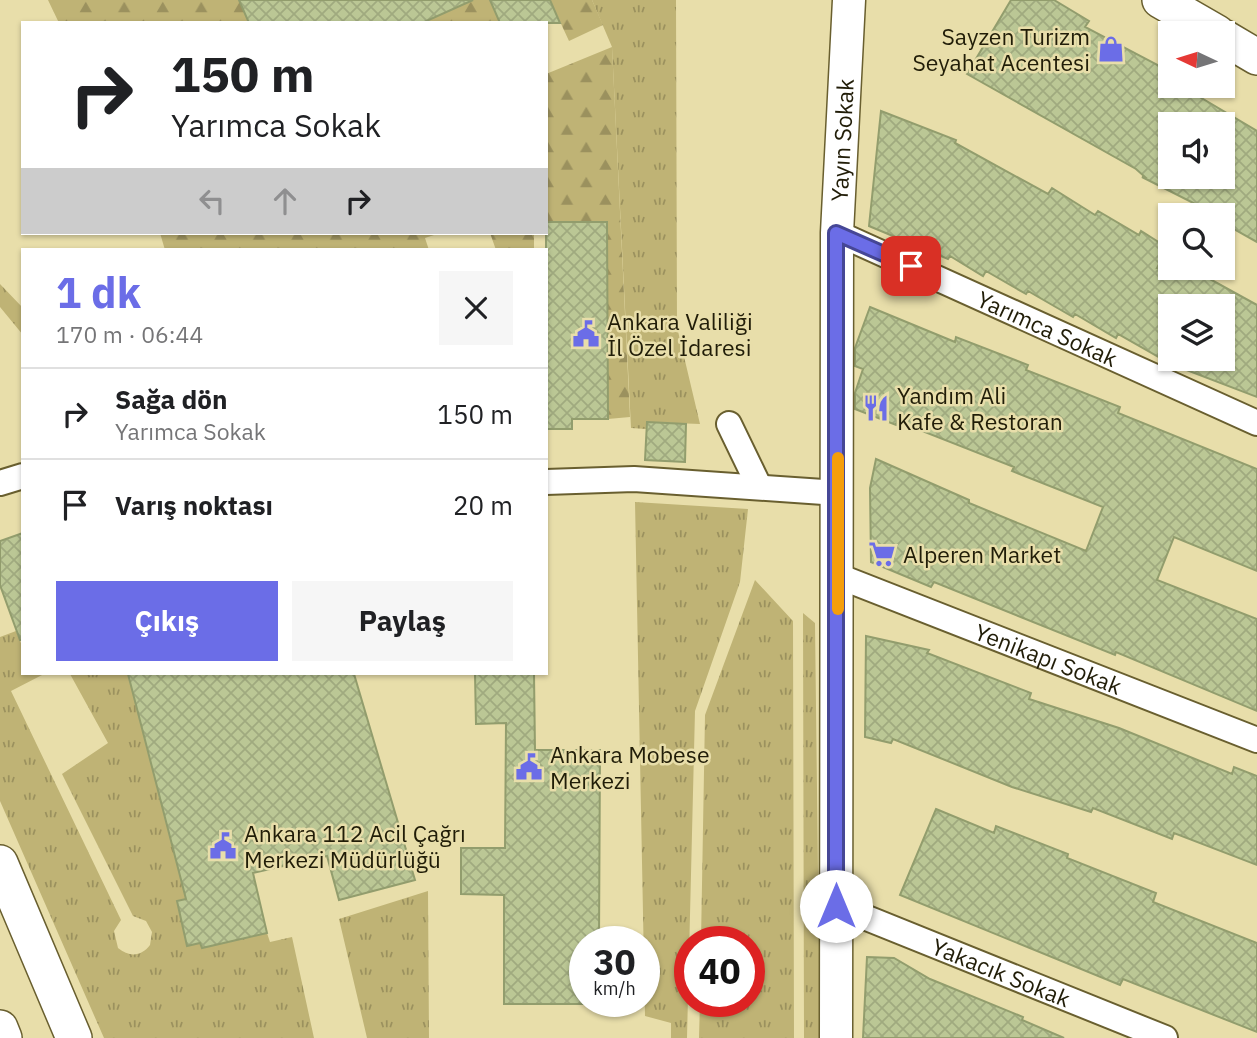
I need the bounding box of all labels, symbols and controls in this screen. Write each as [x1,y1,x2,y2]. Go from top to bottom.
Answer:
place label: Sayzen Turizm Seyahat Acentesi [912,21,1090,77]
north arrow [1158,21,1236,98]
map controls [1158,21,1235,371]
shop icon: Sayzen Turizm Seyahat Acentesi [1096,34,1126,64]
text: 150 m [171,42,315,105]
icon: right [56,49,147,140]
street label: Yayın Sokak [824,78,860,202]
text: Yarımca Sokak [171,104,381,146]
button: sound [1158,112,1235,189]
icon: left [193,182,231,220]
icon: ahead [266,182,304,220]
icon: right [339,182,377,220]
button: search [1158,203,1235,280]
pin [881,236,941,296]
icon: arrive [892,247,930,285]
text: 1 dk [56,265,141,320]
button: close [439,271,513,345]
street label: Yarımca Sokak [972,283,1122,373]
button: layers [1158,294,1235,371]
place label: Ankara Valiliği İl Özel İdaresi [607,306,753,362]
text: 170 m · 06:44 [56,319,203,349]
public building icon: Ankara Valiliği İl Özel İdaresi [571,319,601,349]
place label: Yandım Ali Kafe & Restoran [897,380,1063,436]
text: Sağa dön [115,382,227,416]
restaurant icon: Yandım Ali Kafe & Restoran [861,393,891,423]
icon: right [56,395,94,433]
text: 150 m [437,397,513,431]
text: Yarımca Sokak [115,416,266,446]
icon: arrive [56,486,94,524]
text: Varış noktası [115,488,273,522]
text: 20 m [453,488,513,522]
supermarket icon: Alperen Market [867,539,897,569]
place label: Alperen Market [903,539,1061,569]
button: Çıkış [56,581,278,661]
button: Paylaş [292,581,513,661]
street label: Yenikapı Sokak [971,616,1126,701]
place label: Ankara Mobese Merkezi [550,739,710,795]
public building icon: Ankara Mobese Merkezi [514,752,544,782]
place label: Ankara 112 Acil Çağrı Merkezi Müdürlüğü [244,818,466,874]
public building icon: Ankara 112 Acil Çağrı Merkezi Müdürlüğü [208,831,238,861]
position arrow [799,869,873,943]
speed limit sign: 40 [674,926,765,1017]
street label: Yakacık Sokak [928,931,1075,1013]
text: 30 [593,939,636,985]
text: km/h [593,977,636,1000]

